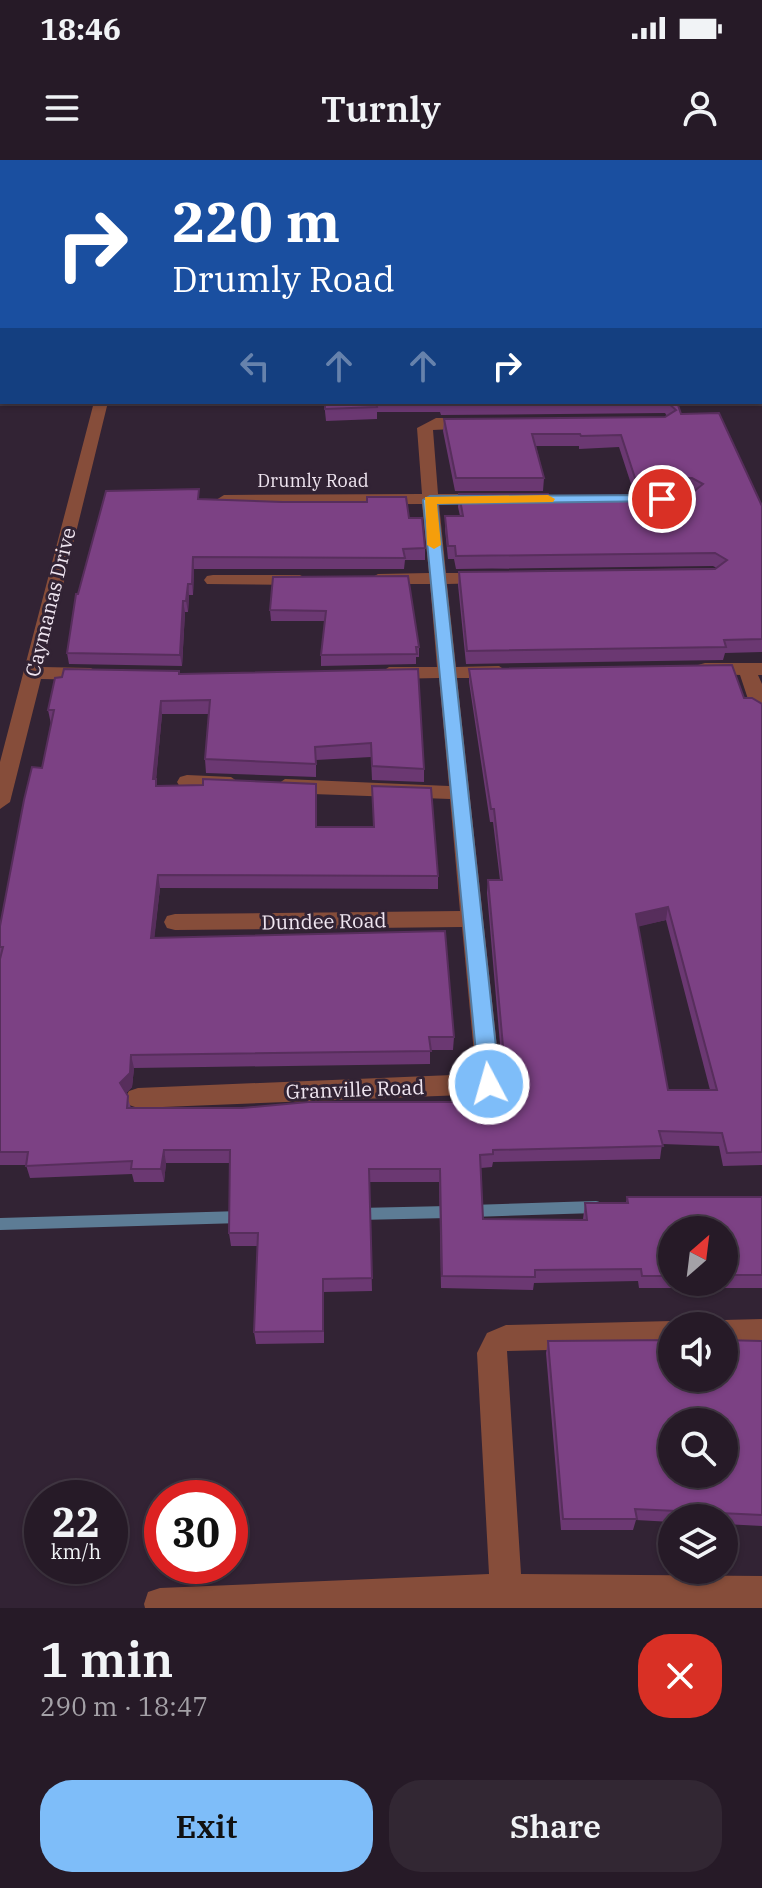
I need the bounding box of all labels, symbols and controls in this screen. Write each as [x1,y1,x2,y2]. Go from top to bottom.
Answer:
text: 18:46 [40,9,121,48]
text: Turnly [321,85,441,132]
icon: menu [40,86,84,130]
icon: person [678,86,722,130]
text: 220 m [172,185,340,257]
icon: right [40,192,144,296]
text: Drumly Road [172,255,395,302]
icon: left [233,344,277,388]
icon: ahead [317,344,361,388]
icon: ahead [401,344,445,388]
icon: right [485,344,529,388]
pin [628,465,696,533]
street label: Drumly Road [257,469,369,492]
icon: arrive [640,477,684,521]
street label: Caymanas Drive [18,525,82,679]
street label: Dundee Road [261,906,387,936]
position arrow [447,1042,531,1126]
street label: Granville Road [285,1073,425,1105]
north arrow [658,1216,738,1296]
map controls [658,1216,738,1584]
button: sound [658,1312,738,1392]
button: search [658,1408,738,1488]
speed limit sign: 30 [144,1480,248,1584]
text: 22 [52,1496,100,1548]
button: layers [658,1504,738,1584]
text: km/h [51,1538,101,1565]
text: 1 min [40,1628,173,1690]
button: close [638,1634,722,1718]
text: 290 m · 18:47 [40,1689,208,1723]
button: Exit [40,1780,373,1872]
button: Share [389,1780,722,1872]

